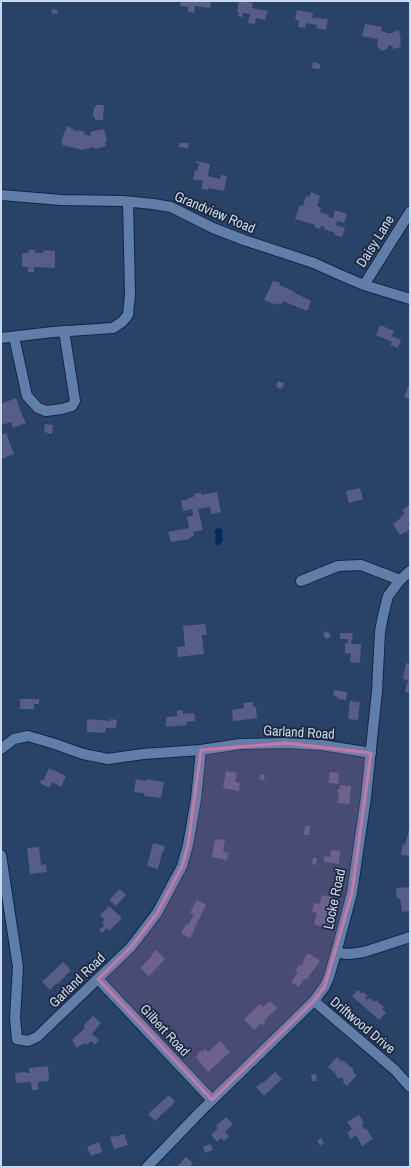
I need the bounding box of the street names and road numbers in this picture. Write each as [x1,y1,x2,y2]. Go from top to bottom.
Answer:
street label: Grandview Road [172,187,258,237]
street label: Daisy Lane [352,212,398,270]
street label: Garland Road [263,721,335,743]
street label: Locke Road [319,867,349,931]
street label: Garland Road [45,949,109,1011]
street label: Driftwood Drive [327,992,399,1058]
street label: Gilbert Road [136,1000,194,1060]

